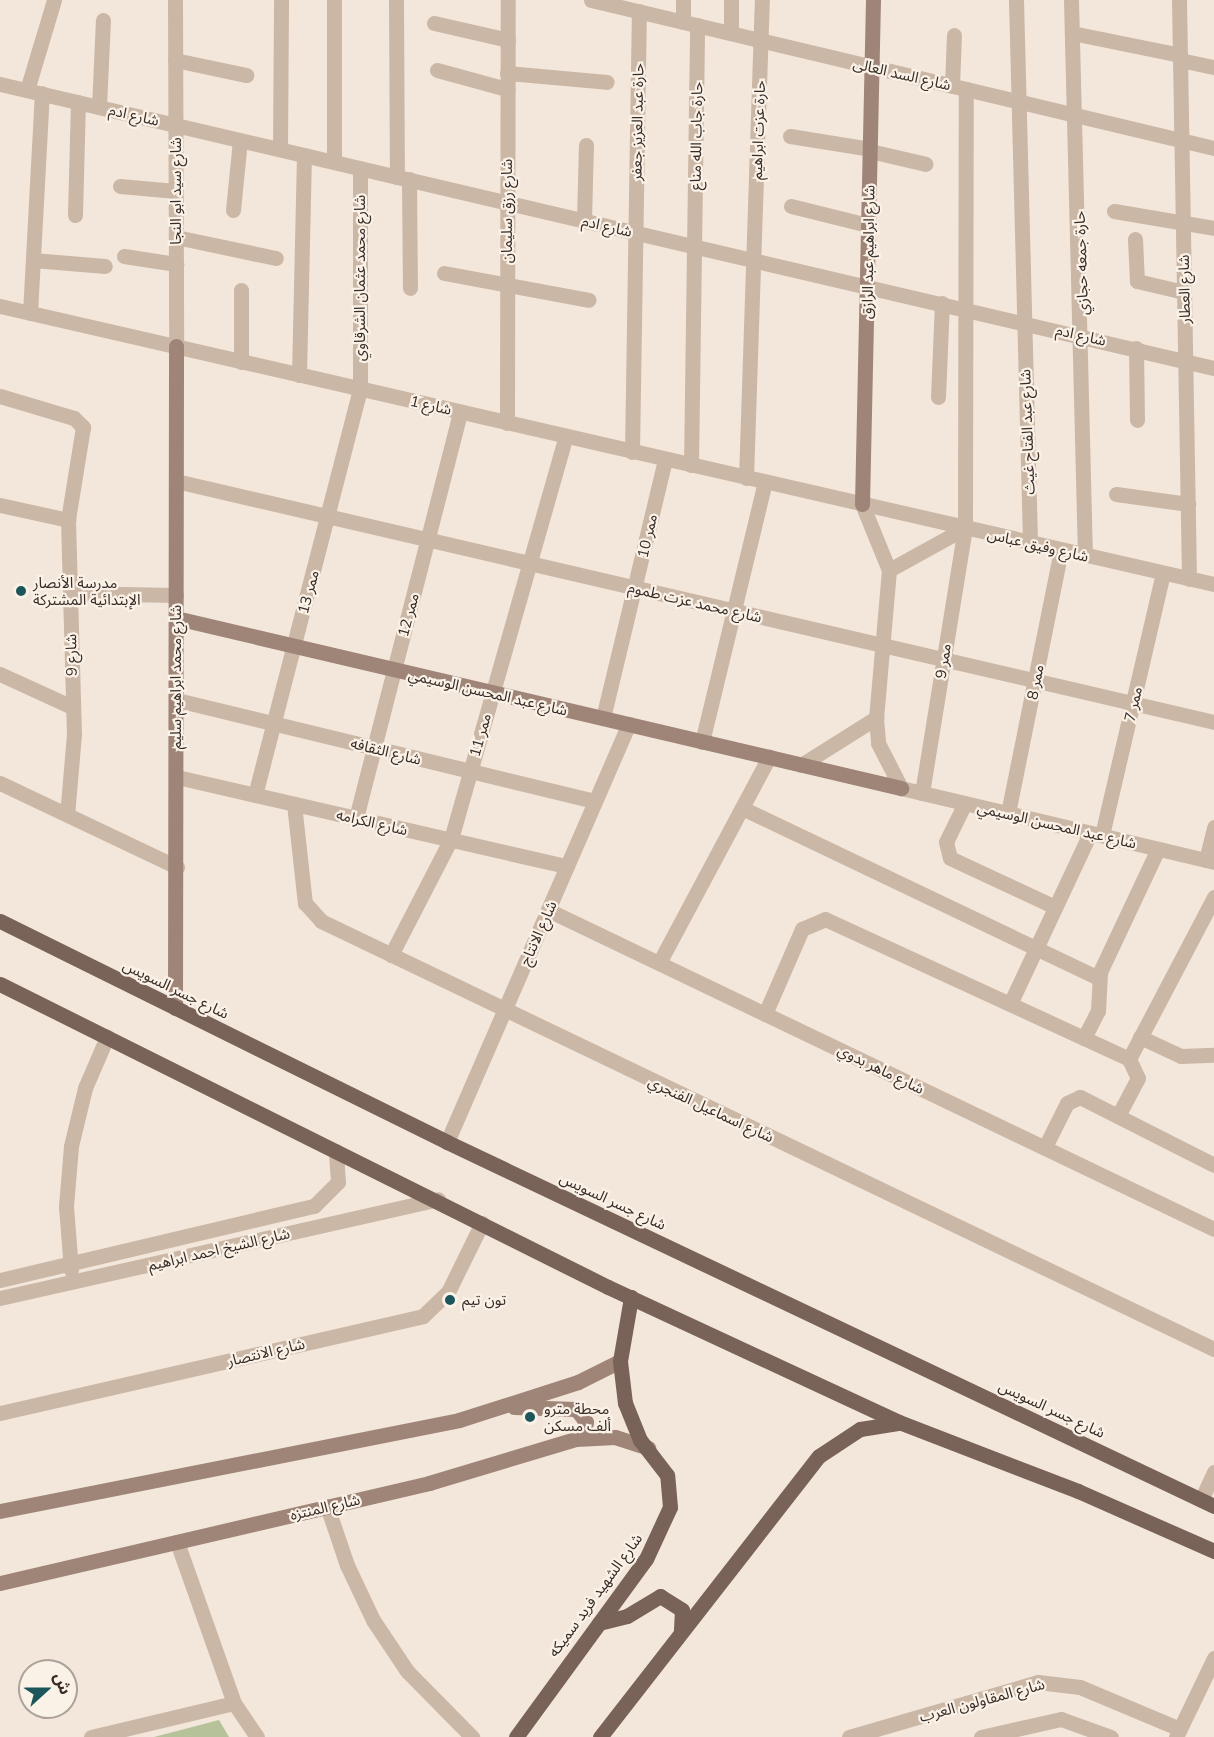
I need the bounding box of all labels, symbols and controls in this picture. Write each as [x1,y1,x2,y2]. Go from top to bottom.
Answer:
street label: شارع السد العالى [851,54,953,94]
street label: حارة عبد العزيز جعفر [627,63,647,181]
street label: حارة عزت ابراهيم [747,80,769,180]
street label: حارة جاب الله مناع [686,82,706,190]
street label: شارع ادم [107,100,161,130]
street label: شارع سيد ابو النجا [167,137,185,245]
street label: شارع رزق سليمان [498,159,516,263]
street label: شارع ابراهيم عبد الرازق [858,185,878,319]
street label: شارع محمد عثمان الشرقاوي [351,195,369,361]
street label: شارع ادم [580,211,634,241]
street label: حارة جمعه حجازي [1070,211,1092,315]
street label: شارع العطار [1174,254,1194,324]
street label: شارع ادم [1054,320,1108,350]
street label: شارع عبد الفتاح غيث [1016,369,1038,495]
street label: شارع 1 [408,391,454,419]
street label: ممر 10 [633,512,661,560]
street label: شارع وفيق عباس [986,525,1090,565]
street label: ممر 13 [294,568,322,616]
place label: مدرسة الأنصار الإبتدائية المشتركة [33,573,141,608]
street label: شارع محمد عزت طموم [626,578,764,626]
marker: مدرسة الأنصار الإبتدائية المشتركة [14,584,28,598]
street label: ممر 12 [394,591,422,639]
street label: شارع محمد ابراهيم سليم [167,605,185,749]
street label: شارع 9 [62,634,80,676]
street label: ممر 9 [931,642,955,680]
street label: ممر 8 [1023,663,1047,701]
street label: شارع عبد المحسن الوسيمي [407,665,569,719]
street label: ممر 7 [1120,685,1146,723]
street label: ممر 11 [465,711,495,759]
street label: شارع الثقافه [349,734,423,768]
street label: شارع عبد المحسن الوسيمي [976,798,1138,852]
street label: شارع الكرامه [335,805,409,839]
street label: شارع الانتاج [516,898,560,968]
street label: شارع جسر السويس [120,956,232,1022]
street label: شارع ماهر بدوي [835,1040,927,1098]
street label: شارع اسماعيل الفنجري [645,1072,777,1146]
street label: شارع جسر السويس [557,1168,669,1234]
street label: شارع الشيخ احمد ابراهيم [146,1224,292,1274]
place label: تون تيم [462,1291,506,1309]
marker: تون تيم [443,1293,457,1307]
street label: شارع الانتصار [225,1334,307,1370]
street label: شارع جسر السويس [996,1376,1108,1442]
place label: محطة مترو ألف مسكن [544,1399,611,1434]
marker: محطة مترو ألف مسكن [521,1408,539,1426]
street label: شارع المنتزه [288,1490,362,1524]
street label: شارع الشهيد فريد سميكه [544,1530,646,1660]
north arrow [18,1659,78,1719]
text: ش [50,1669,76,1697]
street label: شارع المقاولون العرب [917,1675,1047,1725]

